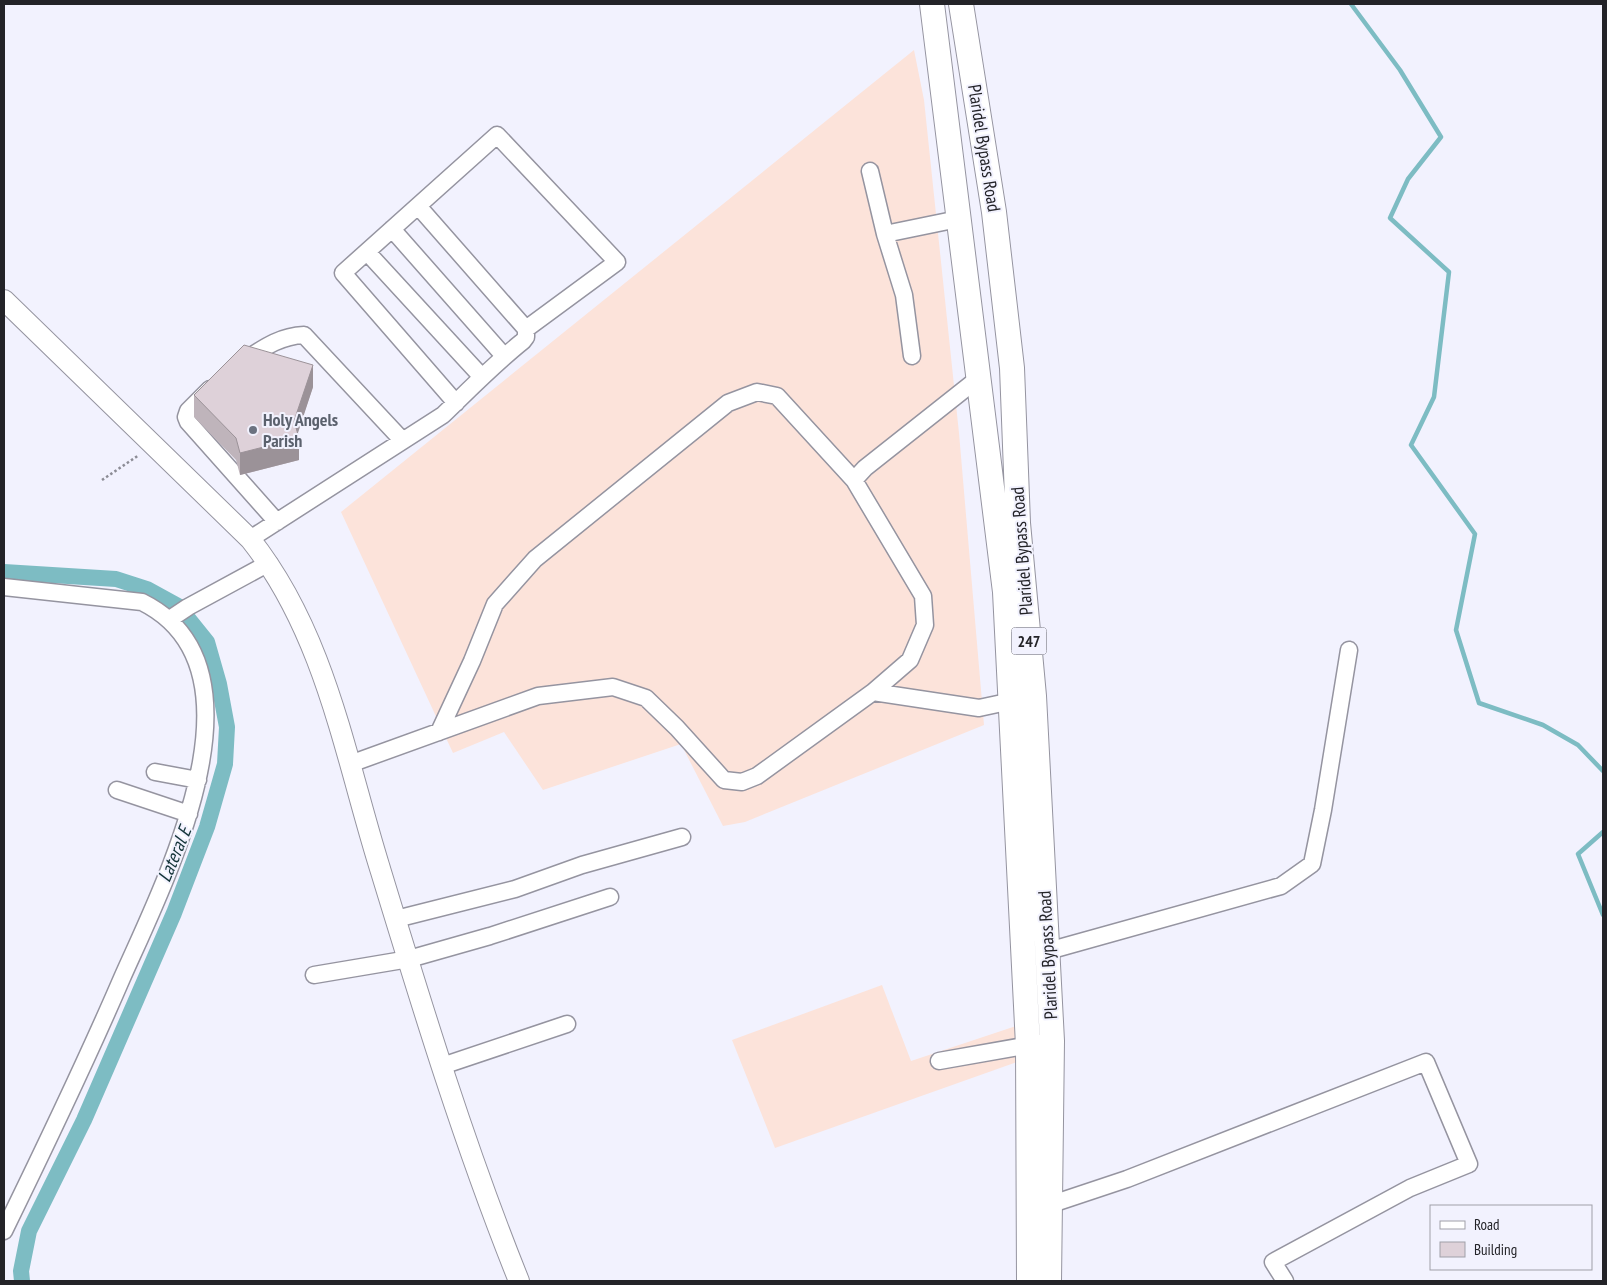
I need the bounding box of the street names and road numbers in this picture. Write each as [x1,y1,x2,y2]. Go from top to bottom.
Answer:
street label: Plaridel Bypass Road [963,83,1006,213]
street label: Plaridel Bypass Road [1006,486,1037,616]
road number: 247 [1012,627,1046,654]
street label: Plaridel Bypass Road [1033,890,1062,1020]

